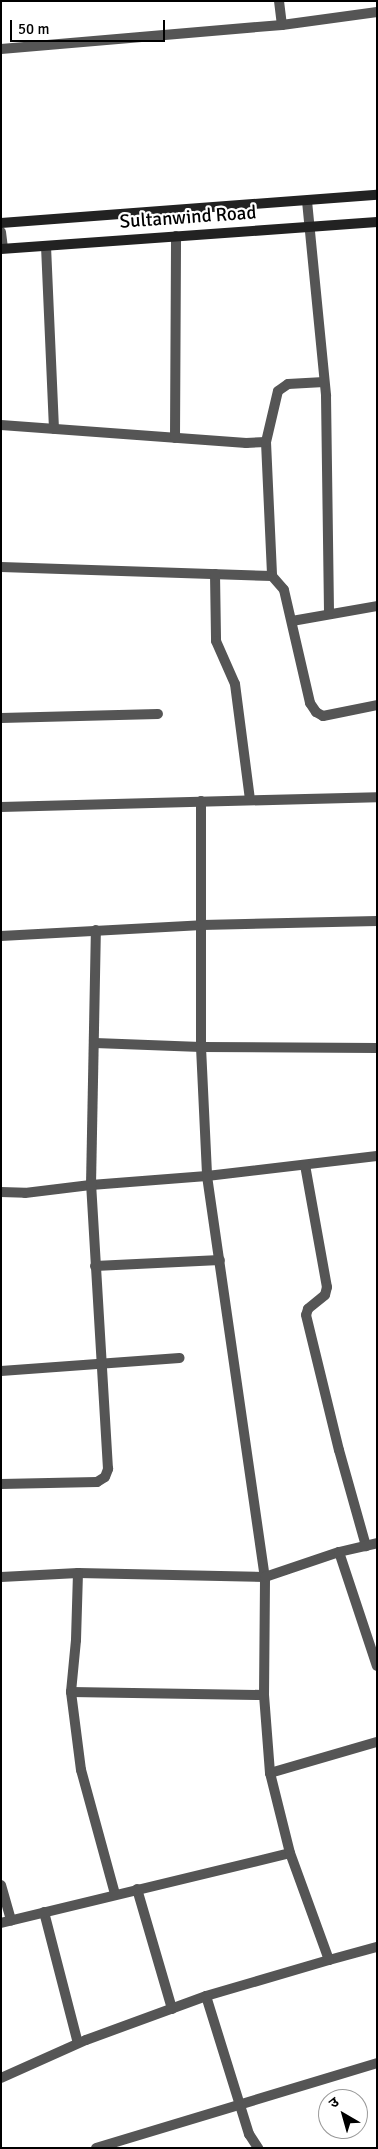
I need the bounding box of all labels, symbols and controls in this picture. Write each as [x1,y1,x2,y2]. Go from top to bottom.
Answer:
scale bar [12,10,168,42]
text: 50 m [18,20,49,38]
street label: Sultanwind Road [119,202,257,234]
north arrow [318,2089,368,2139]
text: उ [326,2093,343,2112]

